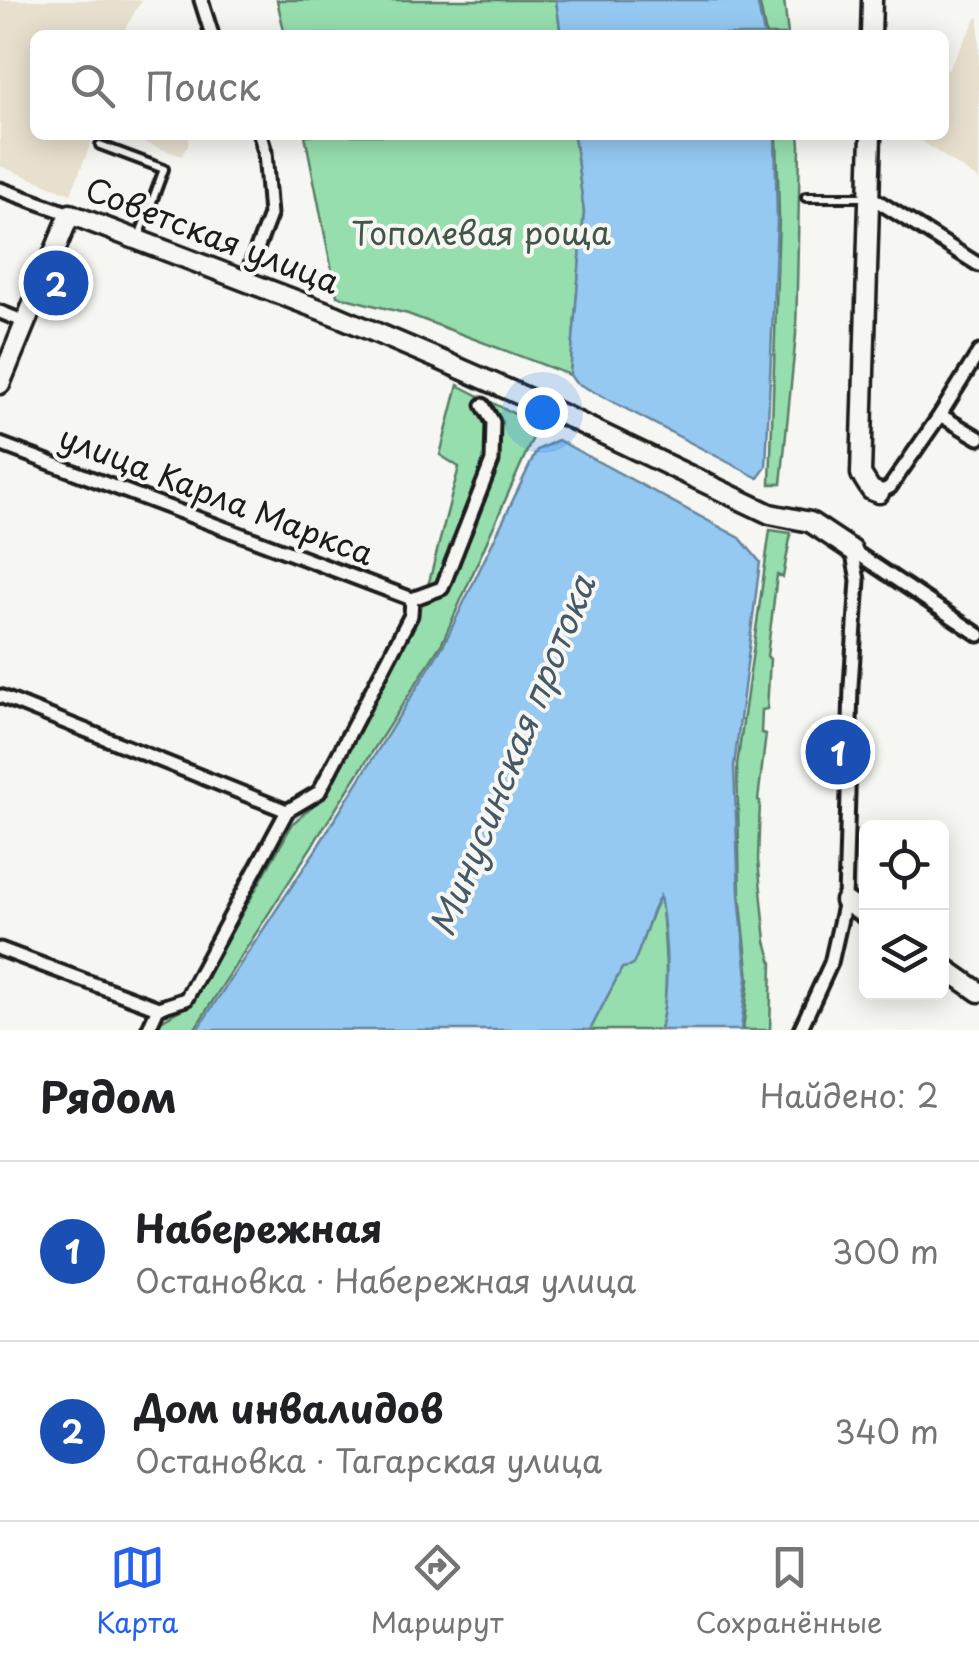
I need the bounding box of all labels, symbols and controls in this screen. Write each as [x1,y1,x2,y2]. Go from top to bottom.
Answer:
search box [30,30,949,140]
text: Поиск [145,57,260,114]
icon: search [65,58,120,113]
street label: Советская улица [79,164,347,305]
park label: Тополевая роща [351,208,611,256]
pin: 2 [23,246,88,320]
your location [517,387,568,438]
street label: улица Карла Маркса [52,412,381,576]
water label: Минусинская протока [414,565,608,944]
pin: 1 [806,714,870,790]
map controls [859,820,949,1000]
button: locate [859,820,949,910]
button: layers [859,910,949,1000]
text: Рядом [40,1064,177,1127]
text: Найдено: 2 [760,1071,939,1119]
text: Набережная [135,1199,382,1256]
text: 1 [65,1227,80,1275]
text: 300 m [831,1227,939,1275]
text: Остановка · Набережная улица [135,1256,636,1304]
text: Дом инвалидов [135,1379,443,1436]
text: 2 [61,1407,84,1455]
text: 340 m [834,1407,939,1455]
text: Остановка · Тагарская улица [135,1436,602,1484]
tab: Карта [96,1540,178,1643]
tab: Маршрут [371,1540,503,1643]
tab: Сохранённые [696,1540,883,1643]

